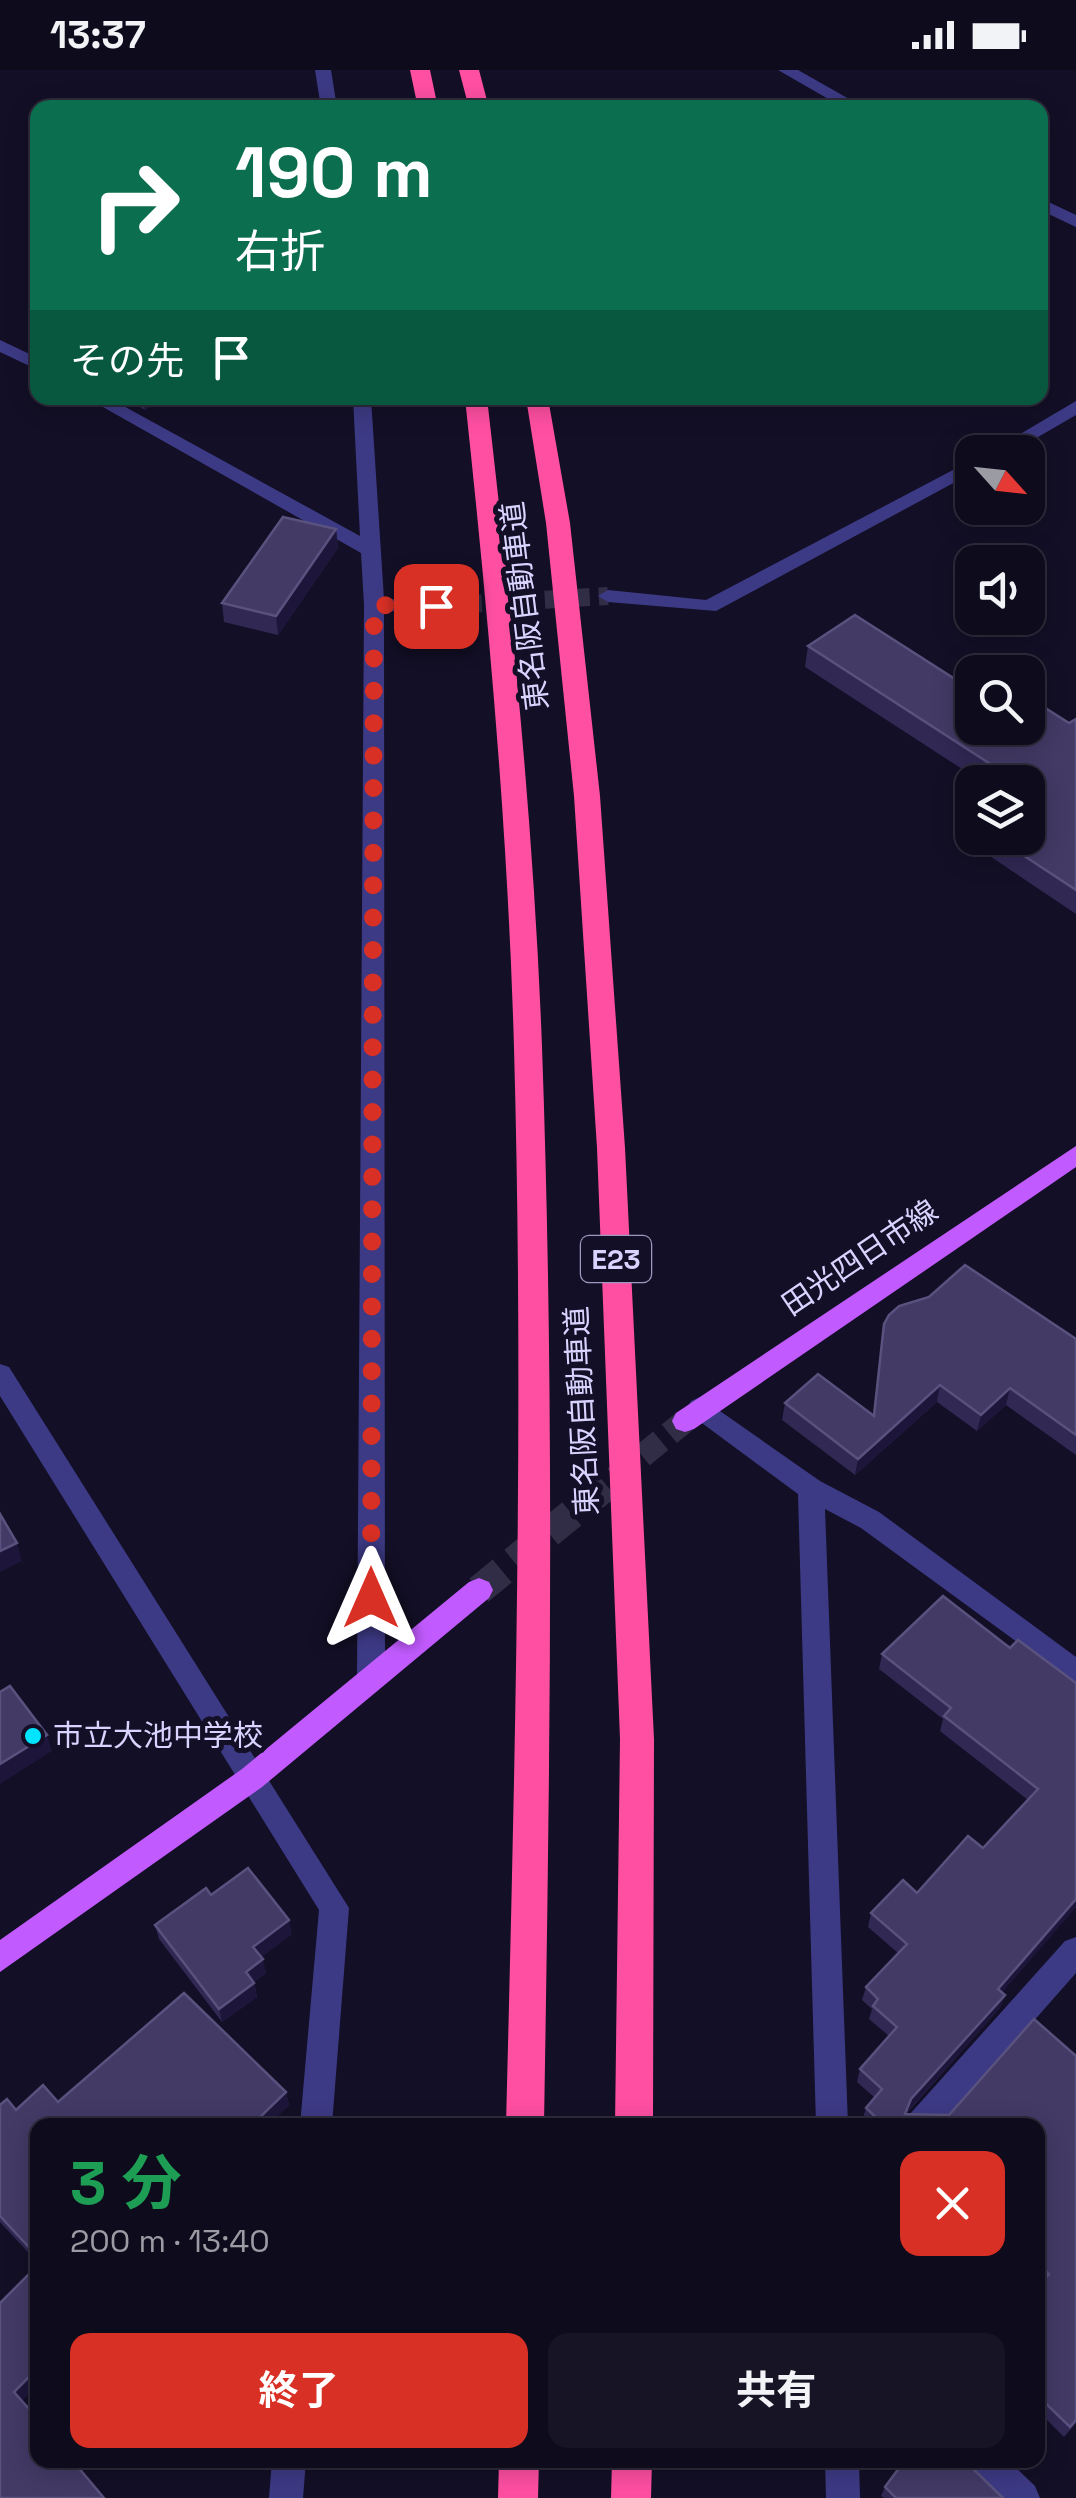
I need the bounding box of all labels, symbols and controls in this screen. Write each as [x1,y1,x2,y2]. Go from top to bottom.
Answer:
text: 13:37 [50,11,146,59]
text: 190 m [235,128,433,217]
icon: right [70,140,200,270]
text: 右折 [235,223,325,280]
icon: arrive [204,330,259,385]
text: その先 [70,337,184,385]
north arrow [955,435,1045,525]
map controls [955,435,1045,855]
street label: 東名阪自動車道 [492,499,557,713]
button: sound [955,545,1045,635]
pin [394,564,479,649]
icon: arrive [409,579,464,634]
button: search [955,655,1045,745]
button: layers [955,765,1045,855]
street label: 田光四日市線 [774,1191,945,1324]
road number: E23 [581,1236,651,1282]
street label: 東名阪自動車道 [557,1305,606,1517]
position arrow [319,1546,423,1650]
place label: 市立大池中学校 [53,1716,263,1755]
marker: 市立大池中学校 [22,1725,44,1747]
text: 3 分 [70,2145,182,2222]
button: close [900,2151,1005,2256]
text: 200 m · 13:40 [70,2221,270,2261]
button: 終了 [70,2333,528,2448]
button: 共有 [548,2333,1005,2448]

